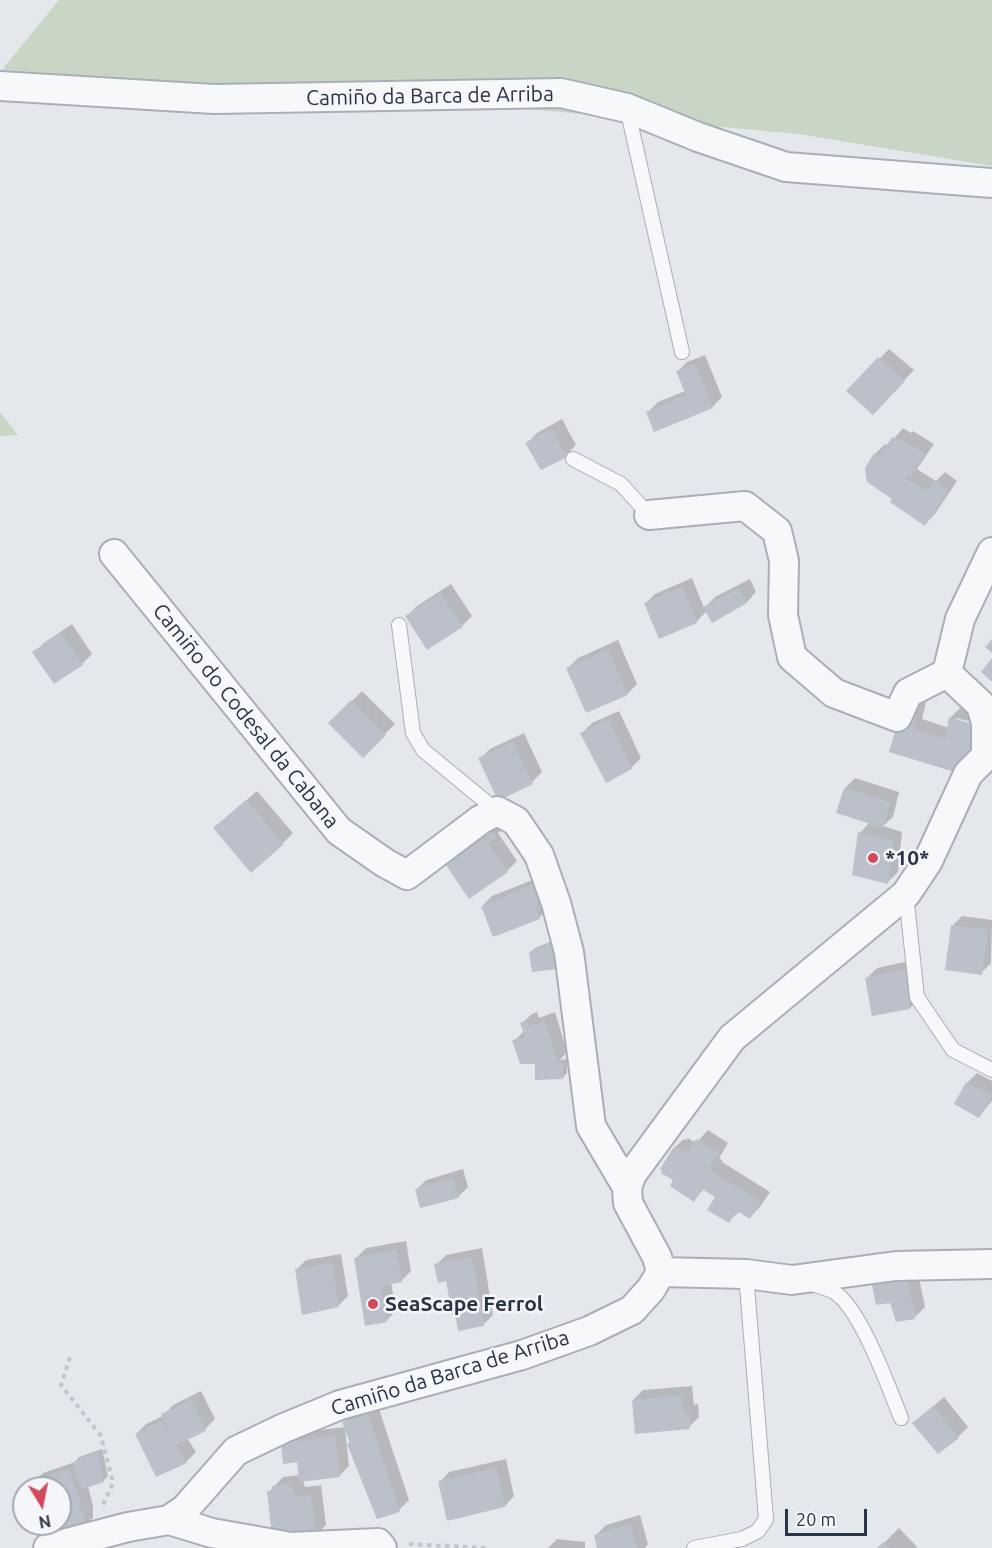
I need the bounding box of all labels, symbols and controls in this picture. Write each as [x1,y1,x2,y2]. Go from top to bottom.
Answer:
street label: Camiño da Barca de Arriba [306,81,554,111]
street label: Camiño do Codesal da Cabana [147,598,345,834]
place label: *10* [885,845,929,871]
marker: *10* [866,851,880,865]
place label: SeaScape Ferrol [385,1291,543,1317]
marker: SeaScape Ferrol [366,1297,380,1311]
street label: Camiño da Barca de Arriba [328,1325,572,1421]
north arrow [12,1476,72,1536]
scale bar [788,1497,870,1535]
text: 20 m [796,1509,836,1529]
text: N [37,1512,52,1532]

